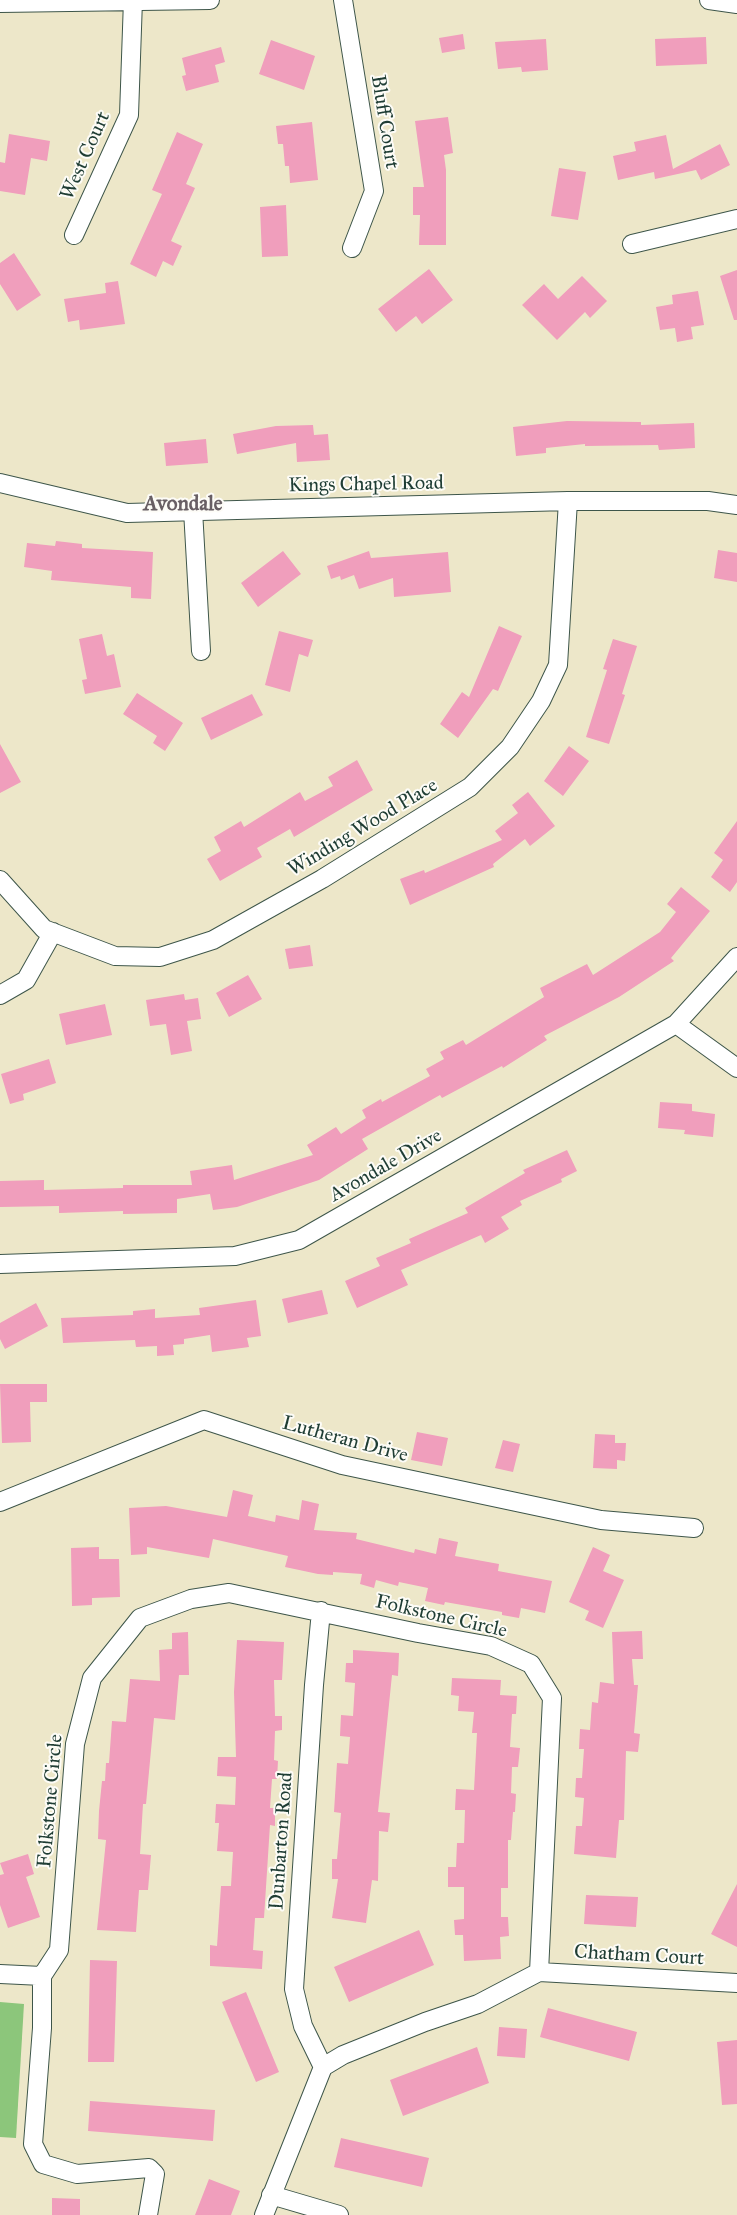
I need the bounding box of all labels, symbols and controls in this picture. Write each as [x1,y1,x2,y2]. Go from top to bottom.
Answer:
street label: Bluff Court [365,73,403,171]
street label: West Court [56,108,116,204]
street label: Kings Chapel Road [288,472,444,498]
district label: Avondale [143,492,223,518]
street label: Winding Wood Place [284,774,442,882]
street label: Avondale Drive [325,1124,447,1208]
street label: Lutheran Drive [279,1412,411,1468]
street label: Folkstone Circle [373,1590,509,1644]
street label: Folkstone Circle [33,1733,69,1869]
street label: Dunbarton Road [265,1771,299,1911]
street label: Chatham Court [573,1941,705,1971]

